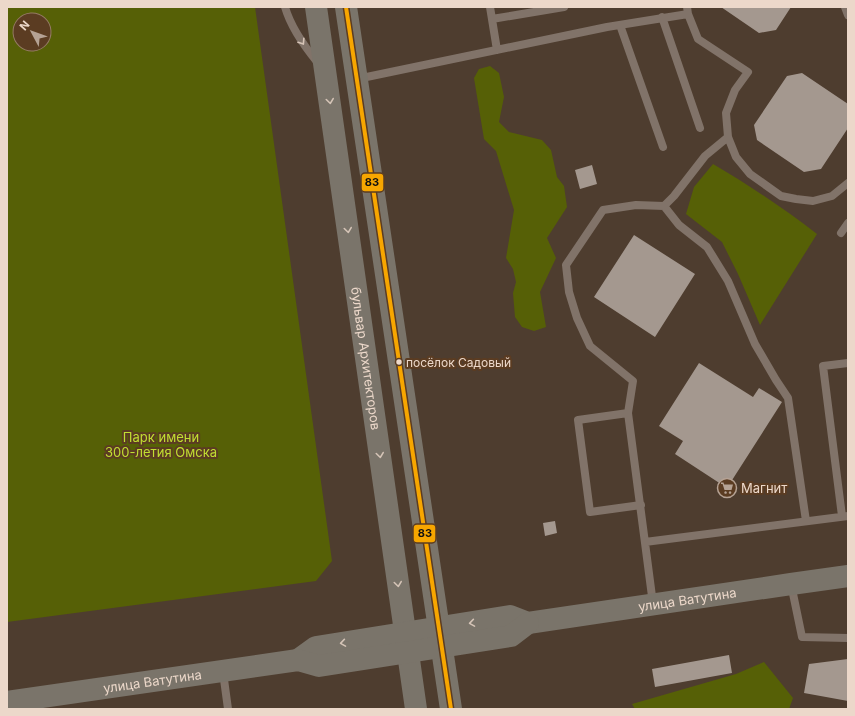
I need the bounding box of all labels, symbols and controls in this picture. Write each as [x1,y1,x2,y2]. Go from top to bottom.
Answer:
north arrow [12,12,52,52]
text: N [16,18,32,33]
one-way arrow [297,38,305,45]
one-way arrow [325,98,334,104]
line badge: 83 [361,173,384,192]
text: 83 [365,175,379,189]
one-way arrow [343,227,352,233]
street label: бульвар Архитекторов [348,286,384,431]
place label: посёлок Садовый [406,355,511,370]
marker: посёлок Садовый [394,357,404,367]
park label: Парк имени 300-летия Омска [105,429,217,460]
one-way arrow [375,452,384,459]
supermarket icon: Магнит [716,477,738,499]
place label: Магнит [741,480,787,496]
line badge: 83 [413,524,436,543]
text: 83 [418,526,432,540]
one-way arrow [393,581,402,587]
street label: улица Ватутина [637,584,738,615]
one-way arrow [469,618,475,627]
one-way arrow [340,638,346,646]
street label: улица Ватутина [102,666,203,696]

